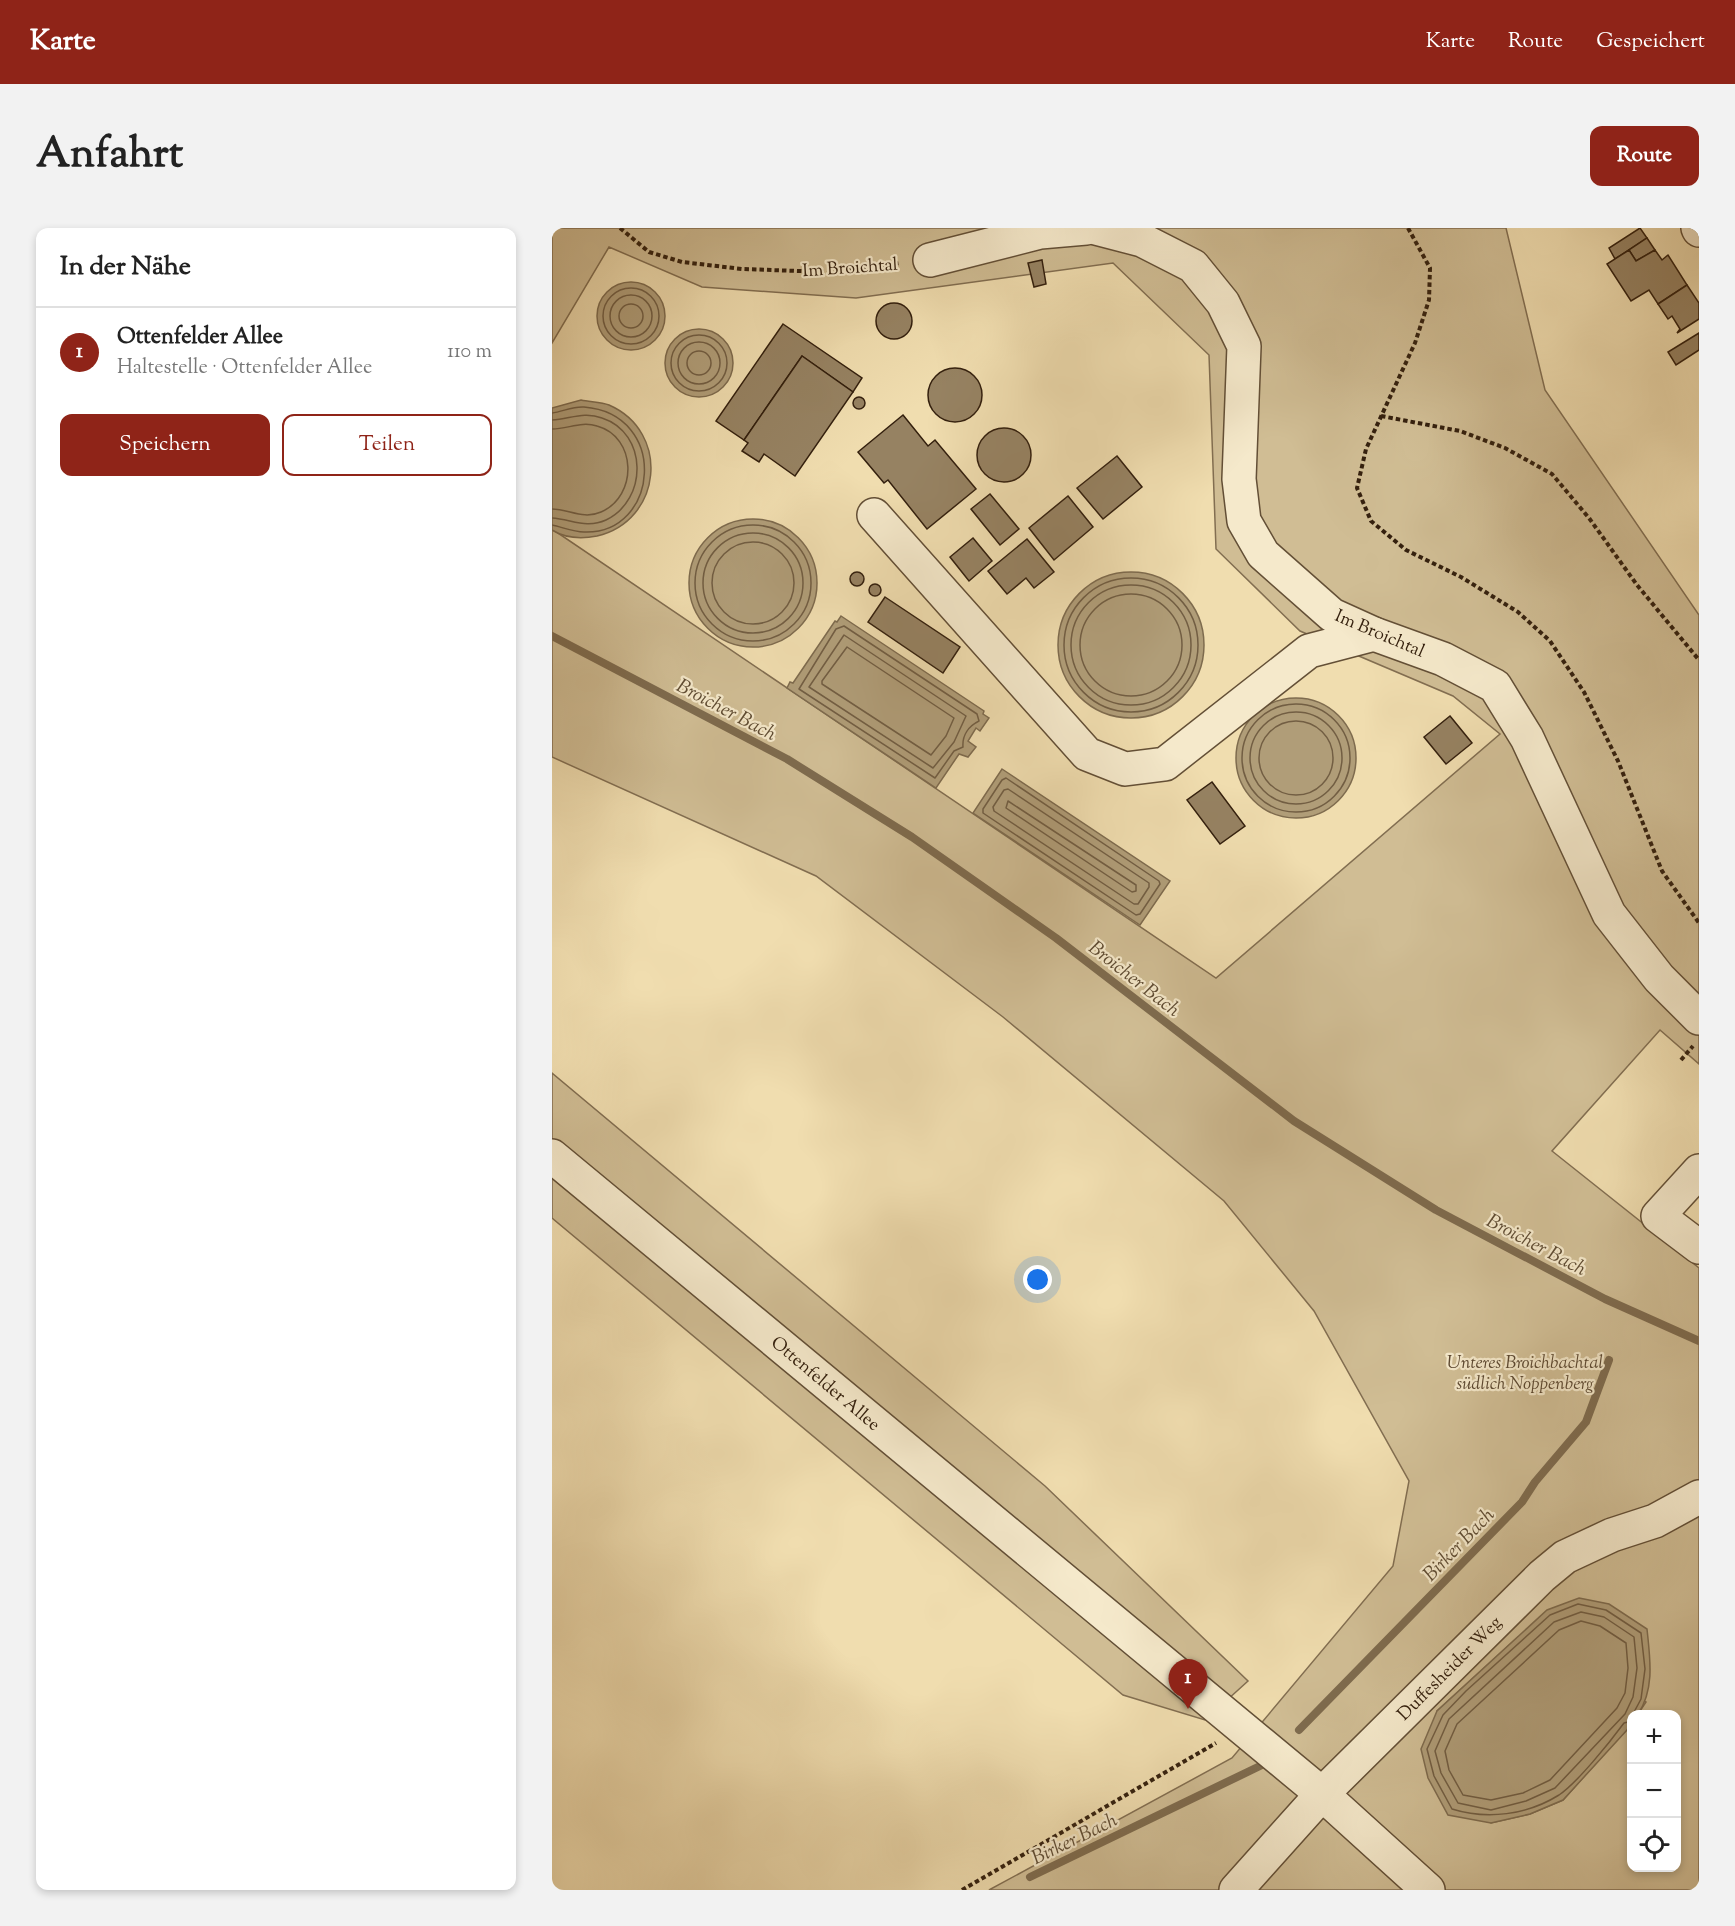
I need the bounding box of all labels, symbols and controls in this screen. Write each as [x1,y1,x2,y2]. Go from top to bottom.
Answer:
text: Karte [30,22,96,62]
text: Karte [1426,27,1475,57]
text: Route [1508,27,1563,57]
text: Gespeichert [1596,27,1705,57]
text: Anfahrt [36,126,183,186]
button: Route [1590,126,1699,186]
text: In der Nähe [60,249,191,286]
street label: Im Broichtal [802,253,899,285]
text: Ottenfelder Allee [117,322,283,354]
text: 1 [76,338,83,367]
text: 110 m [447,338,492,367]
text: Haltestelle · Ottenfelder Allee [117,354,372,383]
button: Speichern [60,414,270,476]
button: Teilen [282,414,492,476]
street label: Im Broichtal [1330,604,1428,665]
water label: Broicher Bach [671,673,781,750]
water label: Broicher Bach [1081,935,1186,1025]
water label: Broicher Bach [1481,1208,1591,1285]
your location [1023,1265,1052,1294]
street label: Ottenfelder Allee [764,1331,885,1438]
park label: Unteres Broichbachtal südlich Noppenberg [1447,1351,1603,1398]
water label: Birker Bach [1417,1502,1503,1589]
street label: Duffesheider Weg [1392,1611,1509,1728]
pin: 1 [1168,1660,1208,1709]
map controls [1627,1710,1681,1872]
button: + [1627,1710,1681,1764]
button: − [1627,1764,1681,1818]
water label: Birker Bach [1027,1807,1123,1874]
button: locate [1627,1818,1681,1872]

